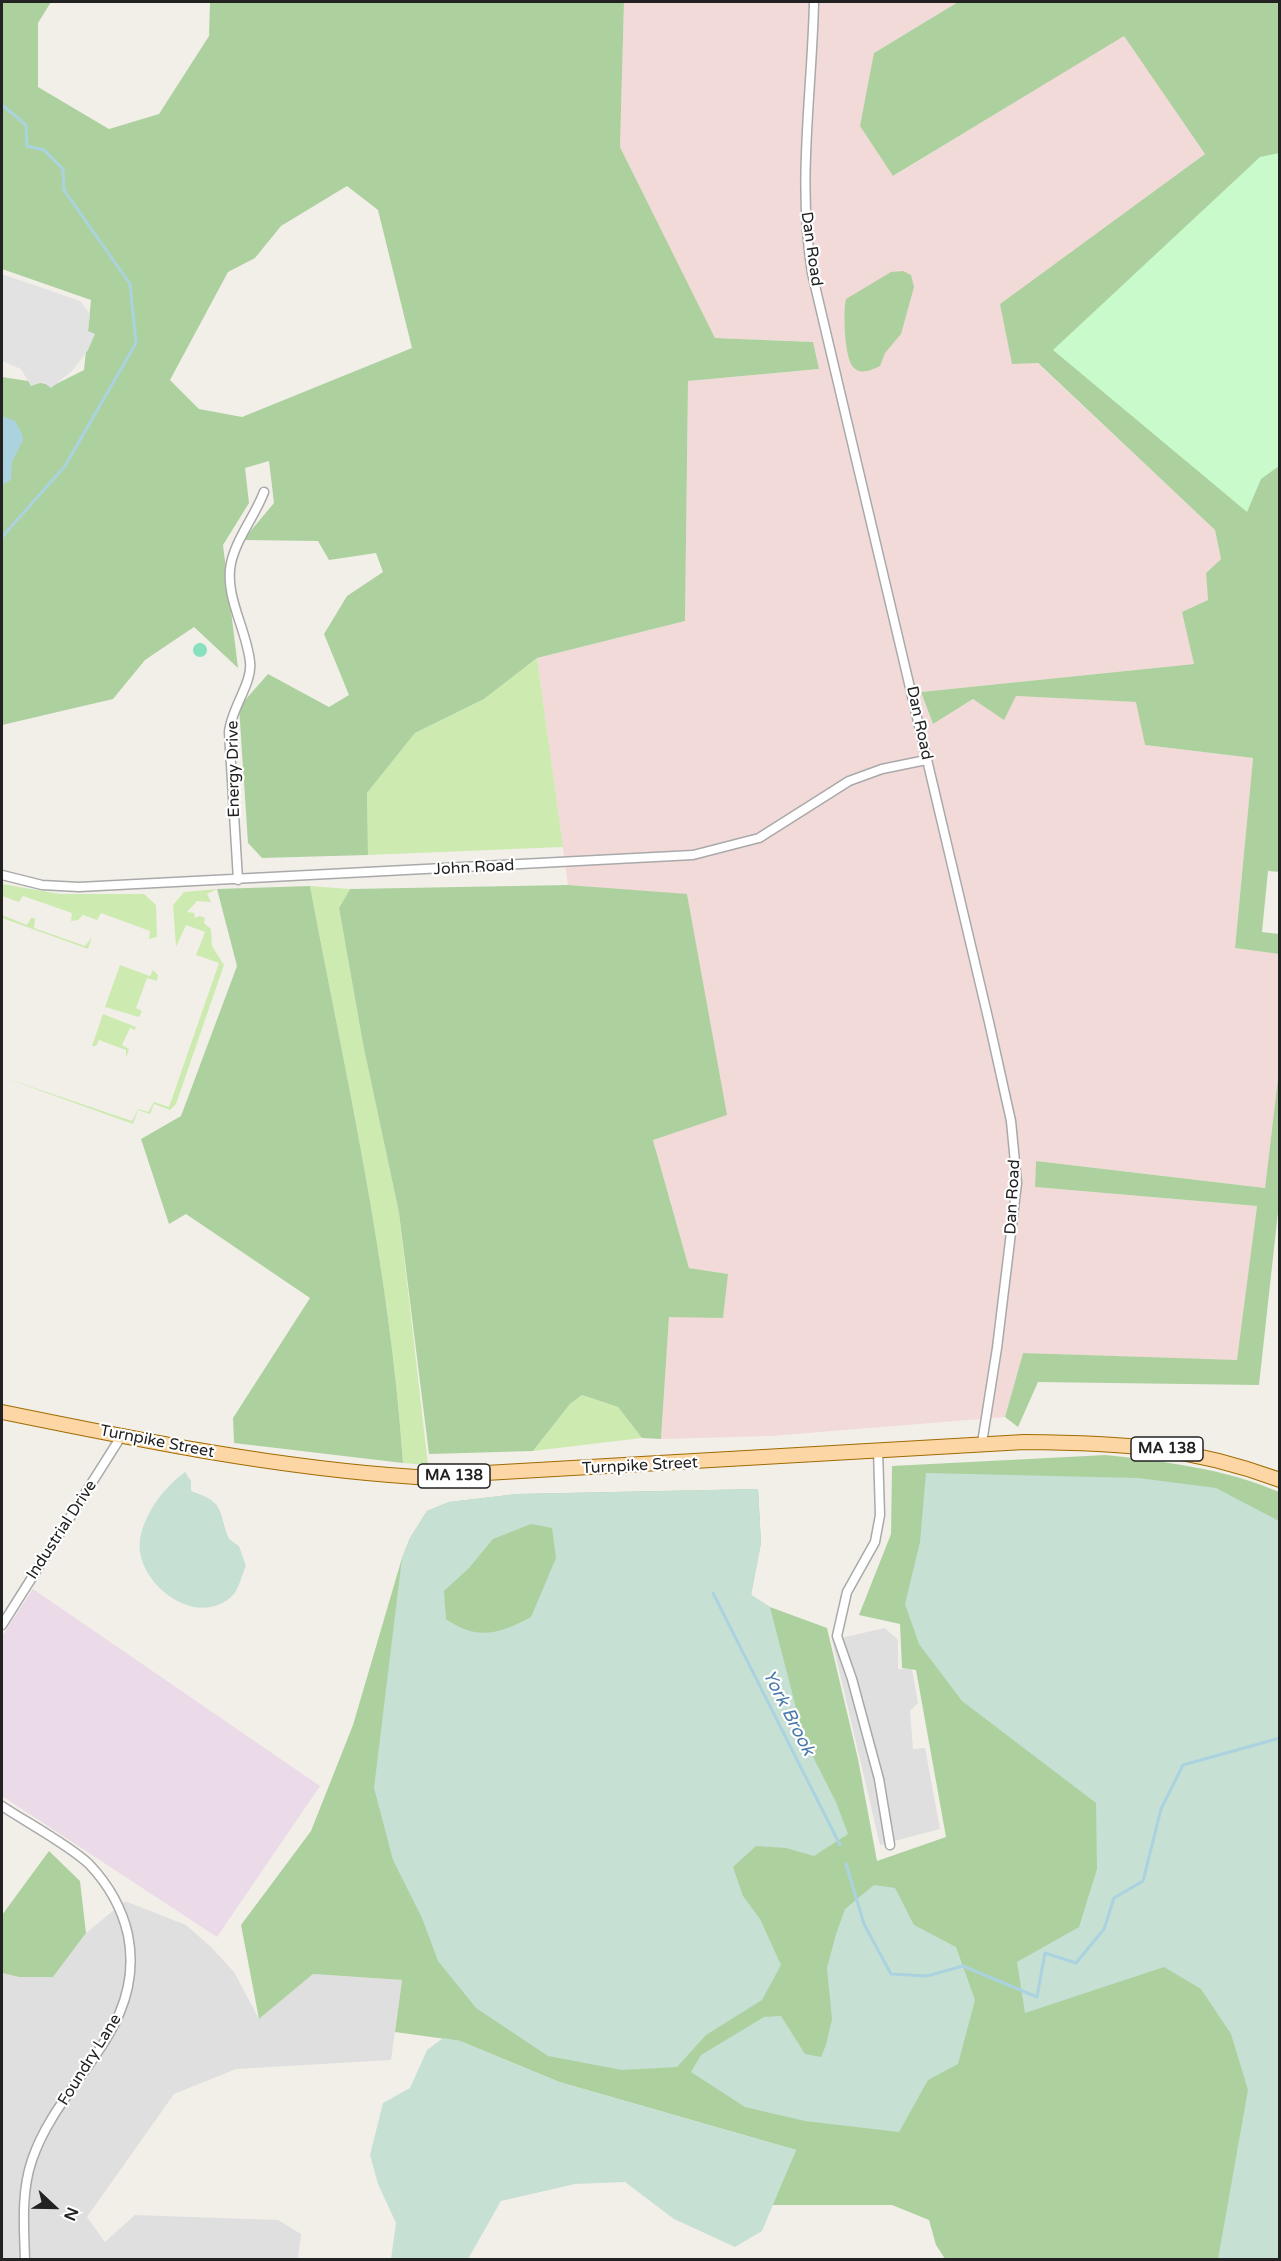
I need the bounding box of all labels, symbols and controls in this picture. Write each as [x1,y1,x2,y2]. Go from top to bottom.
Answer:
street label: Dan Road [796,211,826,287]
street label: Dan Road [902,684,936,762]
street label: Energy Drive [224,720,244,818]
street label: John Road [433,856,515,880]
street label: Dan Road [1001,1159,1025,1235]
street label: Turnpike Street [98,1422,216,1462]
road number: MA 138 [1131,1437,1203,1461]
street label: Turnpike Street [582,1453,698,1479]
road number: MA 138 [418,1464,490,1488]
street label: Industrial Drive [23,1477,101,1583]
water label: York Brook [757,1667,819,1759]
street label: Foundry Lane [54,2011,126,2109]
north arrow [24,2177,84,2237]
text: N [59,2204,82,2223]

